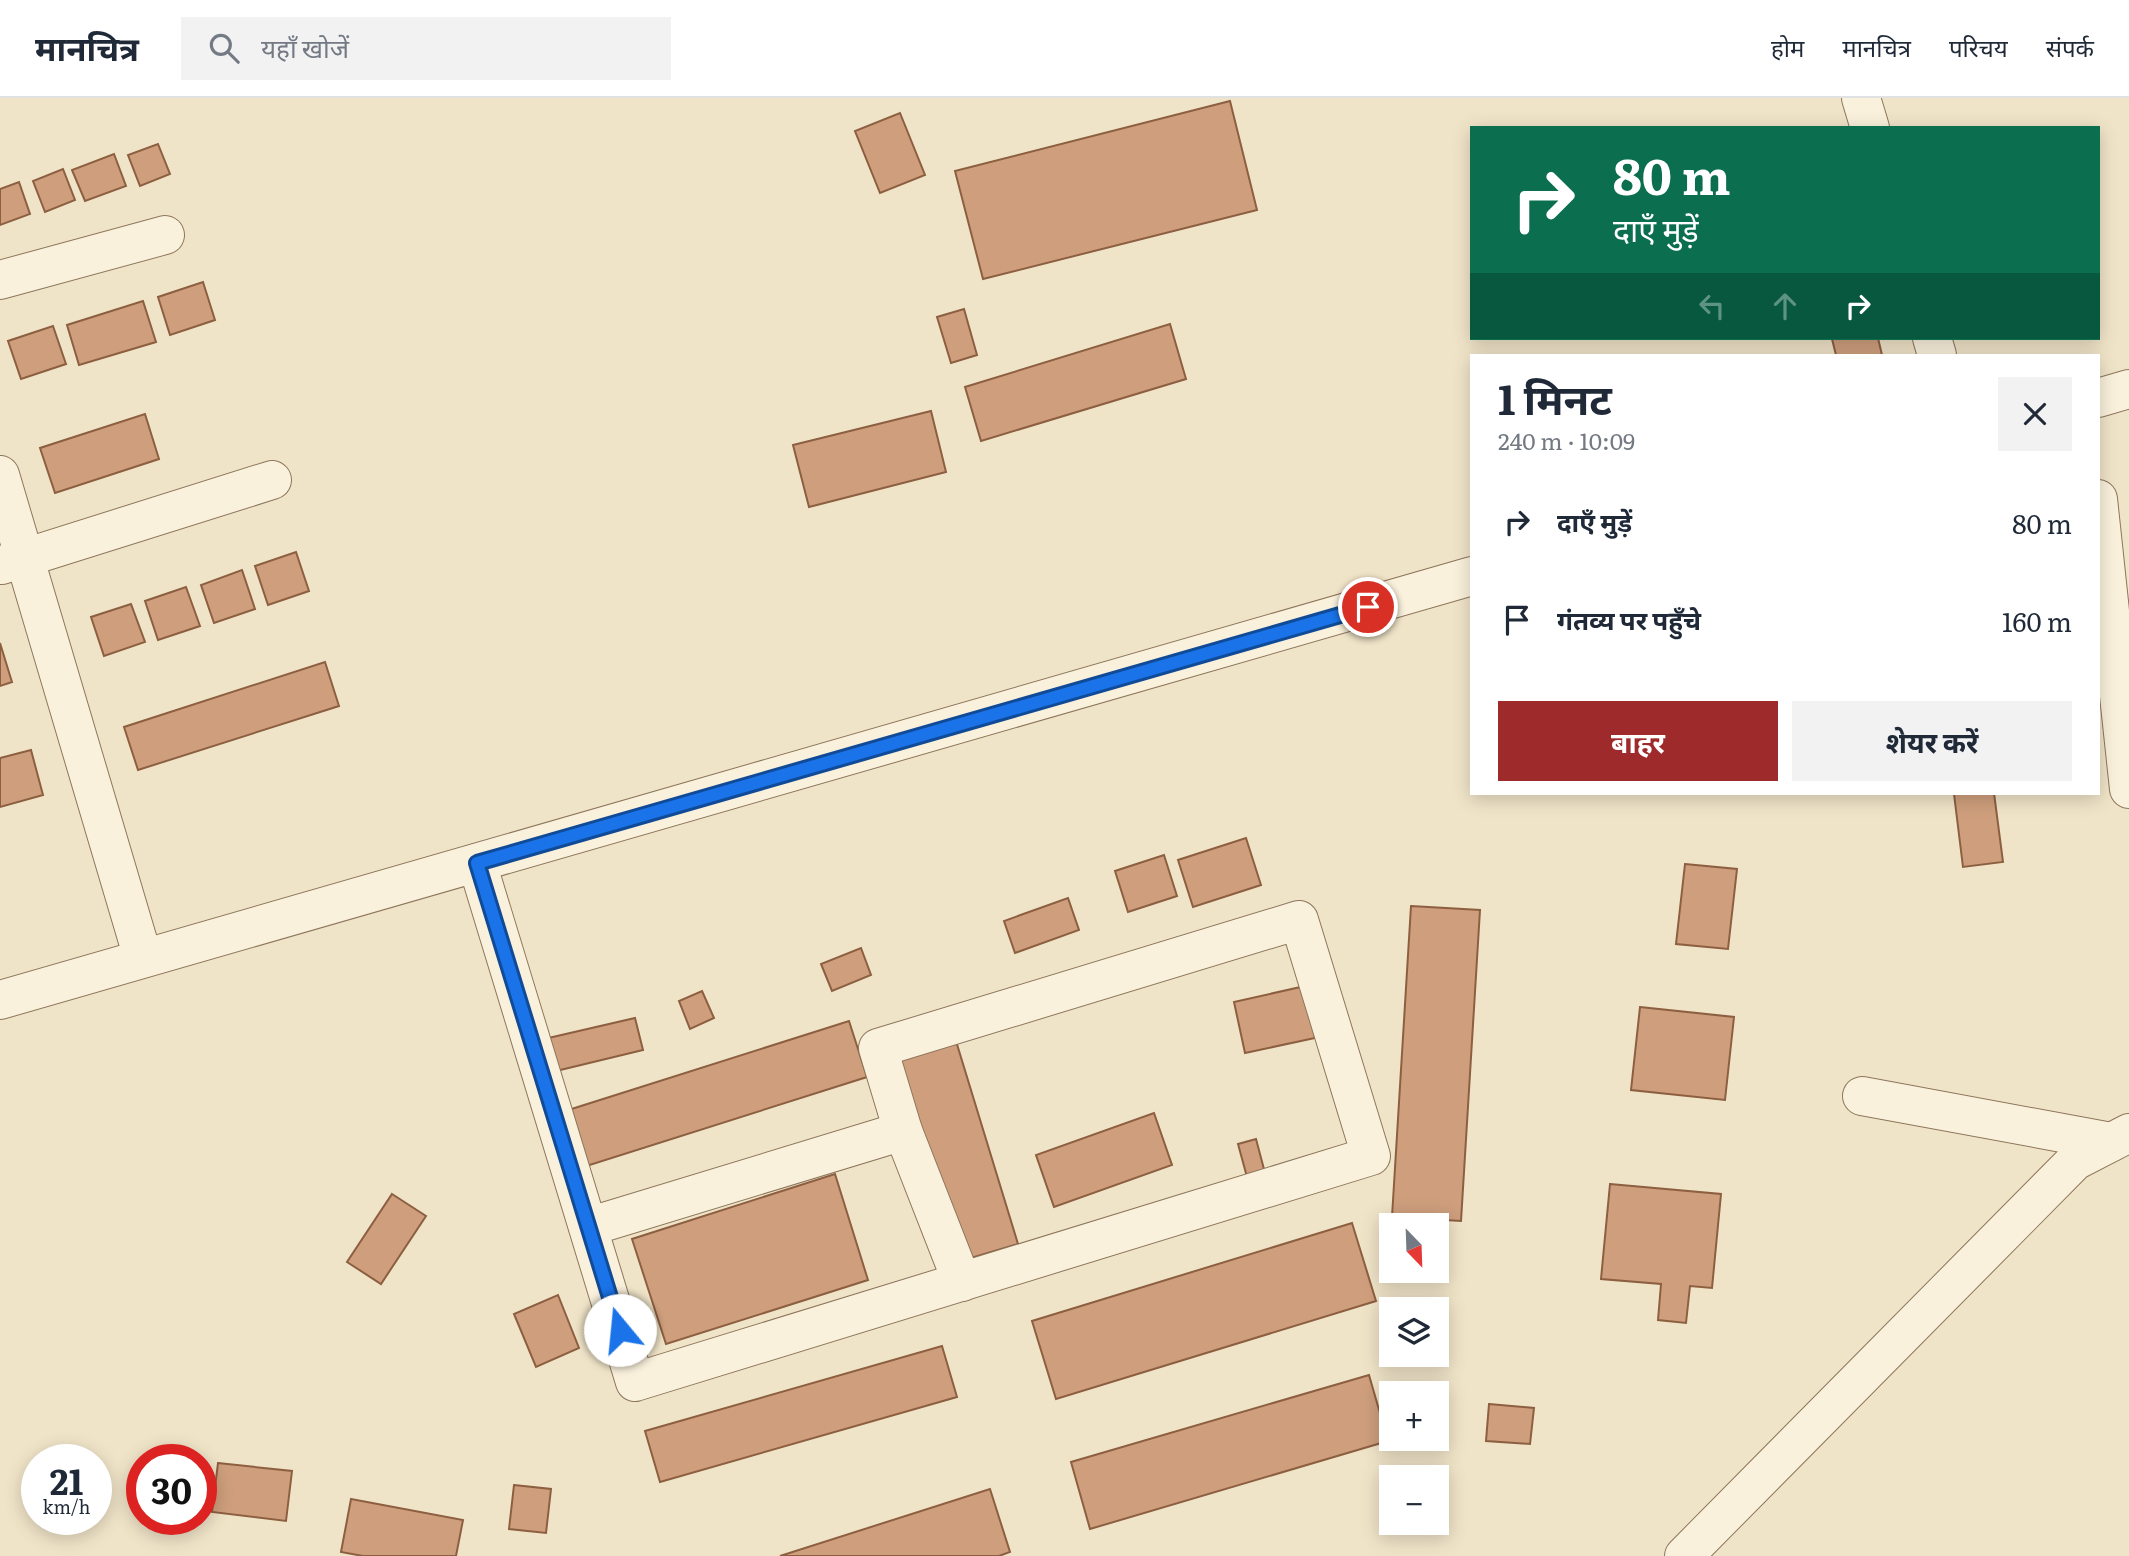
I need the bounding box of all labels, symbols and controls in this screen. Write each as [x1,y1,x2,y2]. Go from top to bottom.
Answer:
search box [181,17,671,80]
text: मानचित्र [35,22,139,71]
text: यहाँ खोजें [261,27,349,66]
icon: search [205,29,243,67]
text: होम [1771,29,1804,64]
text: मानचित्र [1842,29,1911,64]
text: परिचय [1949,29,2008,64]
text: संपर्क [2046,29,2094,64]
text: 80 m [1613,137,1731,210]
icon: right [1498,154,1589,245]
text: दाएँ मुड़ें [1613,204,1699,252]
icon: left [1693,287,1731,325]
icon: ahead [1766,287,1804,325]
icon: right [1839,287,1877,325]
text: 1 मिनट [1498,366,1612,428]
button: close [1998,377,2072,451]
text: 240 m · 10:09 [1498,423,1635,457]
text: दाएँ मुड़ें [1557,501,1632,540]
icon: right [1498,503,1536,541]
text: 80 m [2012,503,2072,542]
pin [1338,577,1398,637]
icon: arrive [1349,588,1387,626]
text: गंतव्य पर पहुँचे [1557,599,1701,638]
icon: arrive [1498,601,1536,639]
text: 160 m [2002,601,2072,640]
button: बाहर [1498,701,1778,781]
button: शेयर करें [1792,701,2072,781]
north arrow [1379,1213,1449,1283]
map controls [1379,1213,1449,1535]
position arrow [583,1293,657,1367]
button: layers [1379,1297,1449,1367]
button: + [1379,1381,1449,1451]
speed limit sign: 30 [126,1444,217,1535]
text: 21 [50,1454,83,1506]
button: − [1379,1465,1449,1535]
text: km/h [43,1493,90,1520]

